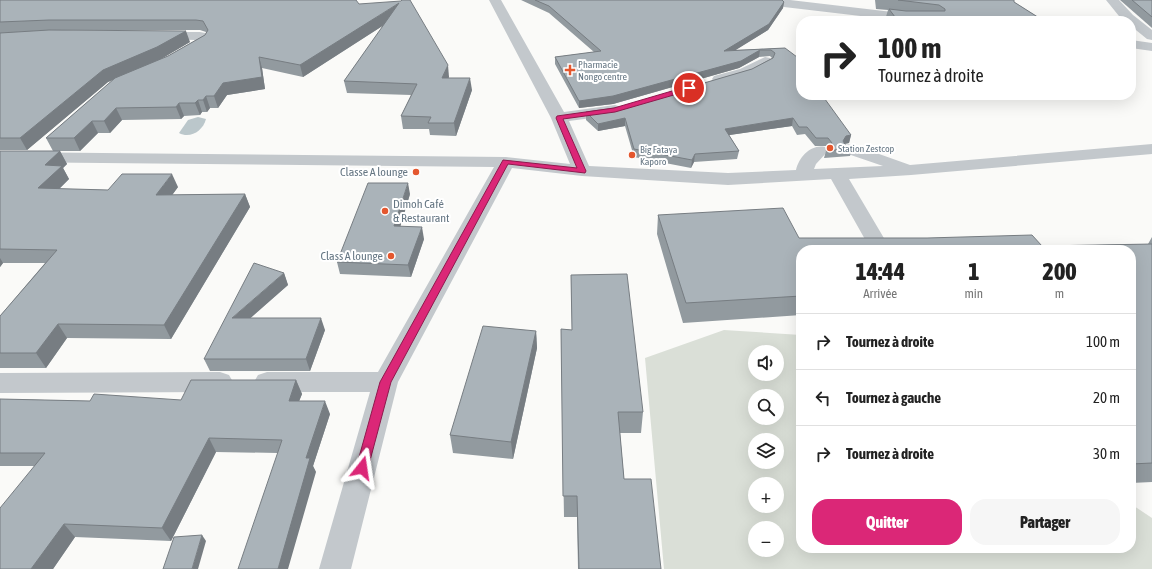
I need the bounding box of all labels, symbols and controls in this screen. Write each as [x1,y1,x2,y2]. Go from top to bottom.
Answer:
icon: right [812,32,864,84]
text: 100 m [878,32,941,64]
place label: Pharmacie Nongo centre [578,59,628,82]
marker: Pharmacie Nongo centre [565,65,575,75]
text: Tournez à droite [878,65,984,86]
pin [672,71,706,105]
icon: arrive [678,77,700,99]
marker: Station Zestcop [825,143,835,153]
place label: Station Zestcop [838,143,895,154]
place label: Big Fataya Kaporo [640,144,678,167]
marker: Big Fataya Kaporo [627,150,637,160]
place label: Classe A lounge [340,165,408,179]
marker: Classe A lounge [411,167,421,177]
place label: Dimoh Café & Restaurant [393,197,450,225]
marker: Dimoh Café & Restaurant [380,206,390,216]
place label: Class A lounge [321,249,383,263]
marker: Class A lounge [386,251,396,261]
text: 14:44 [856,258,905,285]
text: 1 [968,258,979,285]
text: 200 [1043,258,1076,285]
text: Arrivée [863,286,897,301]
text: min [964,286,983,301]
text: m [1055,286,1064,301]
icon: right [812,331,834,353]
text: Tournez à droite [846,333,934,350]
text: 100 m [1086,333,1120,350]
map controls [748,345,784,557]
button: sound [748,345,784,381]
icon: left [812,387,834,409]
button: search [748,389,784,425]
text: Tournez à gauche [846,389,941,406]
text: 20 m [1093,389,1120,406]
button: layers [748,433,784,469]
icon: right [812,443,834,465]
text: Tournez à droite [846,445,934,462]
text: 30 m [1093,445,1120,462]
position arrow [341,447,383,489]
button: + [748,477,784,513]
button: Quitter [812,499,962,545]
button: Partager [970,499,1120,545]
button: − [748,521,784,557]

